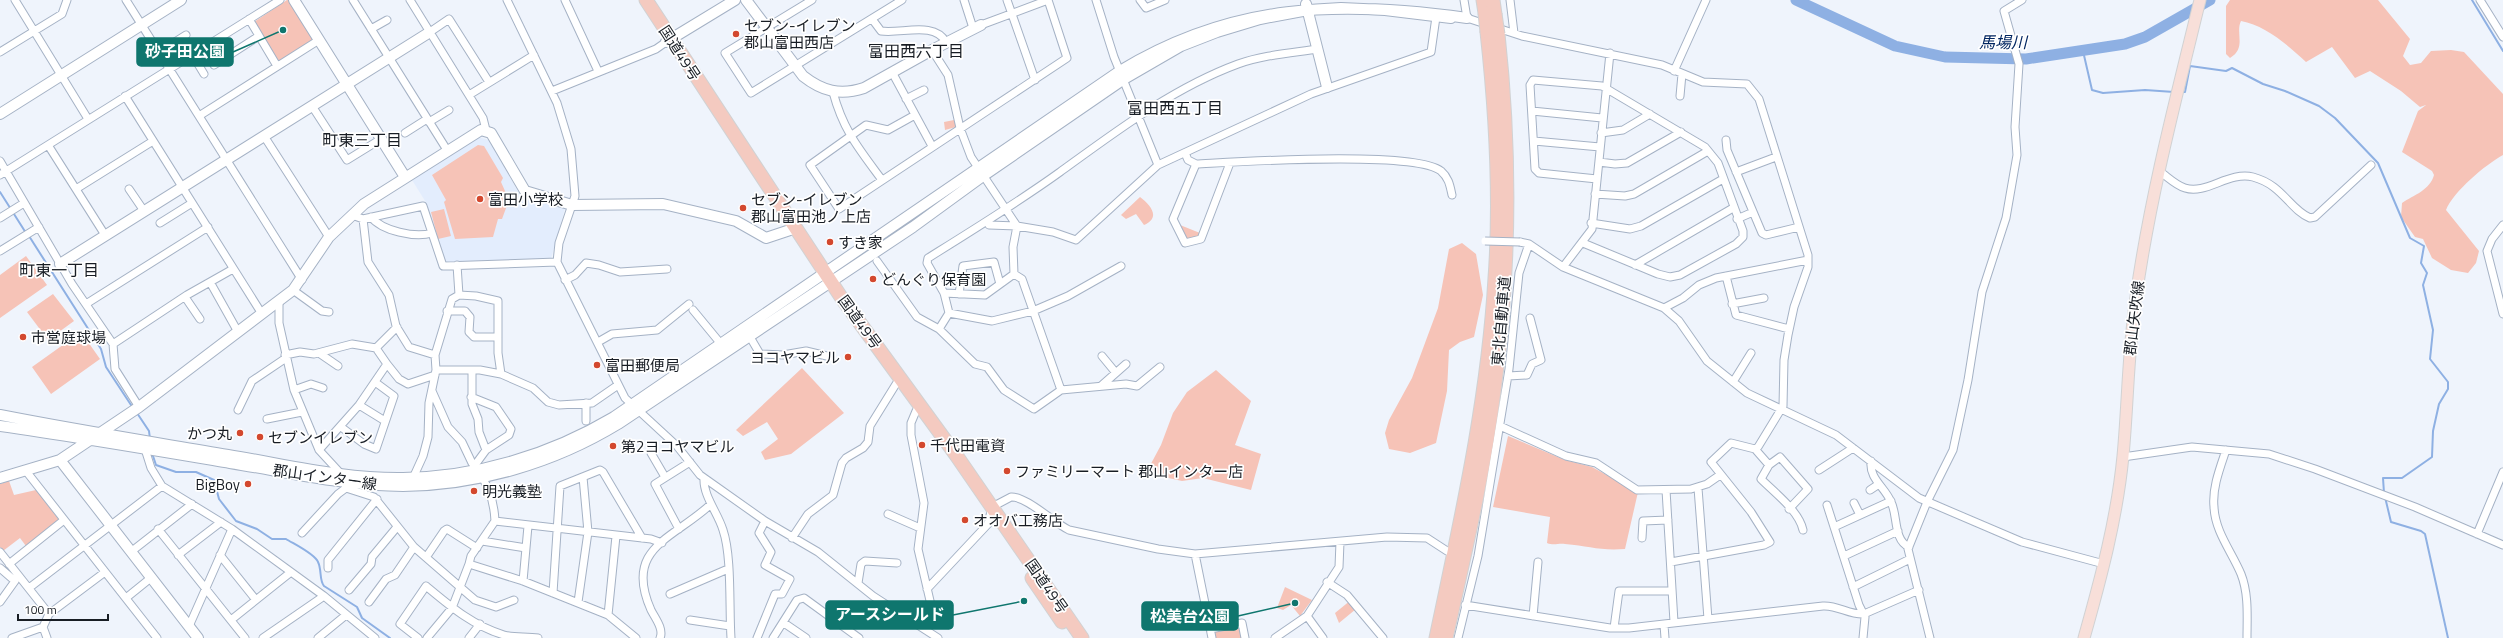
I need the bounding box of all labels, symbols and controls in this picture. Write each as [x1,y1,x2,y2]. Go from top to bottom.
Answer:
place label: セブン-イレブン 郡山富田西店 [744,14,856,54]
street label: 国道49号 [654,21,706,85]
marker: セブン-イレブン 郡山富田西店 [731,29,741,39]
water label: 馬場川 [1979,30,2029,54]
callout: 砂子田公園 [137,38,233,66]
text: 砂子田公園 [145,39,225,63]
district label: 富田西六丁目 [868,39,964,63]
district label: 富田西五丁目 [1127,96,1223,120]
district label: 町東三丁目 [322,128,402,152]
place label: 富田小学校 [488,188,563,211]
place label: セブン-イレブン 郡山富田池ノ上店 [751,188,871,228]
marker: 富田小学校 [475,194,485,204]
marker: セブン-イレブン 郡山富田池ノ上店 [738,203,748,213]
place label: すき家 [838,231,883,254]
marker: すき家 [825,237,835,247]
district label: 町東一丁目 [19,258,99,282]
place label: どんぐり保育園 [881,268,986,291]
marker: どんぐり保育園 [868,274,878,284]
street label: 東北自動車道 [1486,275,1516,367]
street label: 郡山矢吹線 [2118,279,2150,357]
street label: 国道49号 [833,290,887,354]
place label: 市営庭球場 [31,326,106,349]
marker: 市営庭球場 [18,332,28,342]
place label: ヨコヤマビル [750,346,840,369]
marker: ヨコヤマビル [843,352,853,362]
place label: 富田郵便局 [605,354,680,377]
marker: 富田郵便局 [592,360,602,370]
place label: かつ丸 [187,422,232,445]
place label: セブンイレブン [268,426,373,449]
marker: かつ丸 [235,428,245,438]
marker: セブンイレブン [255,432,265,442]
place label: 千代田電資 [930,434,1005,457]
place label: 第2ヨコヤマビル [621,435,734,458]
marker: 千代田電資 [917,440,927,450]
marker: 第2ヨコヤマビル [608,441,618,451]
street label: 郡山インター線 [271,458,379,496]
place label: ファミリーマート 郡山インター店 [1015,460,1243,483]
marker: ファミリーマート 郡山インター店 [1002,466,1012,476]
place label: BigBoy [196,473,240,496]
marker: BigBoy [243,479,253,489]
place label: 明光義塾 [482,480,542,503]
marker: 明光義塾 [469,486,479,496]
place label: オオバ工務店 [973,509,1063,532]
marker: オオバ工務店 [960,515,970,525]
street label: 国道49号 [1020,554,1074,618]
scale bar [18,596,108,622]
text: 100 m [24,600,57,619]
callout: アースシールド [826,601,953,629]
text: アースシールド [835,602,945,626]
callout: 松美台公園 [1142,602,1238,630]
text: 松美台公園 [1150,604,1230,628]

